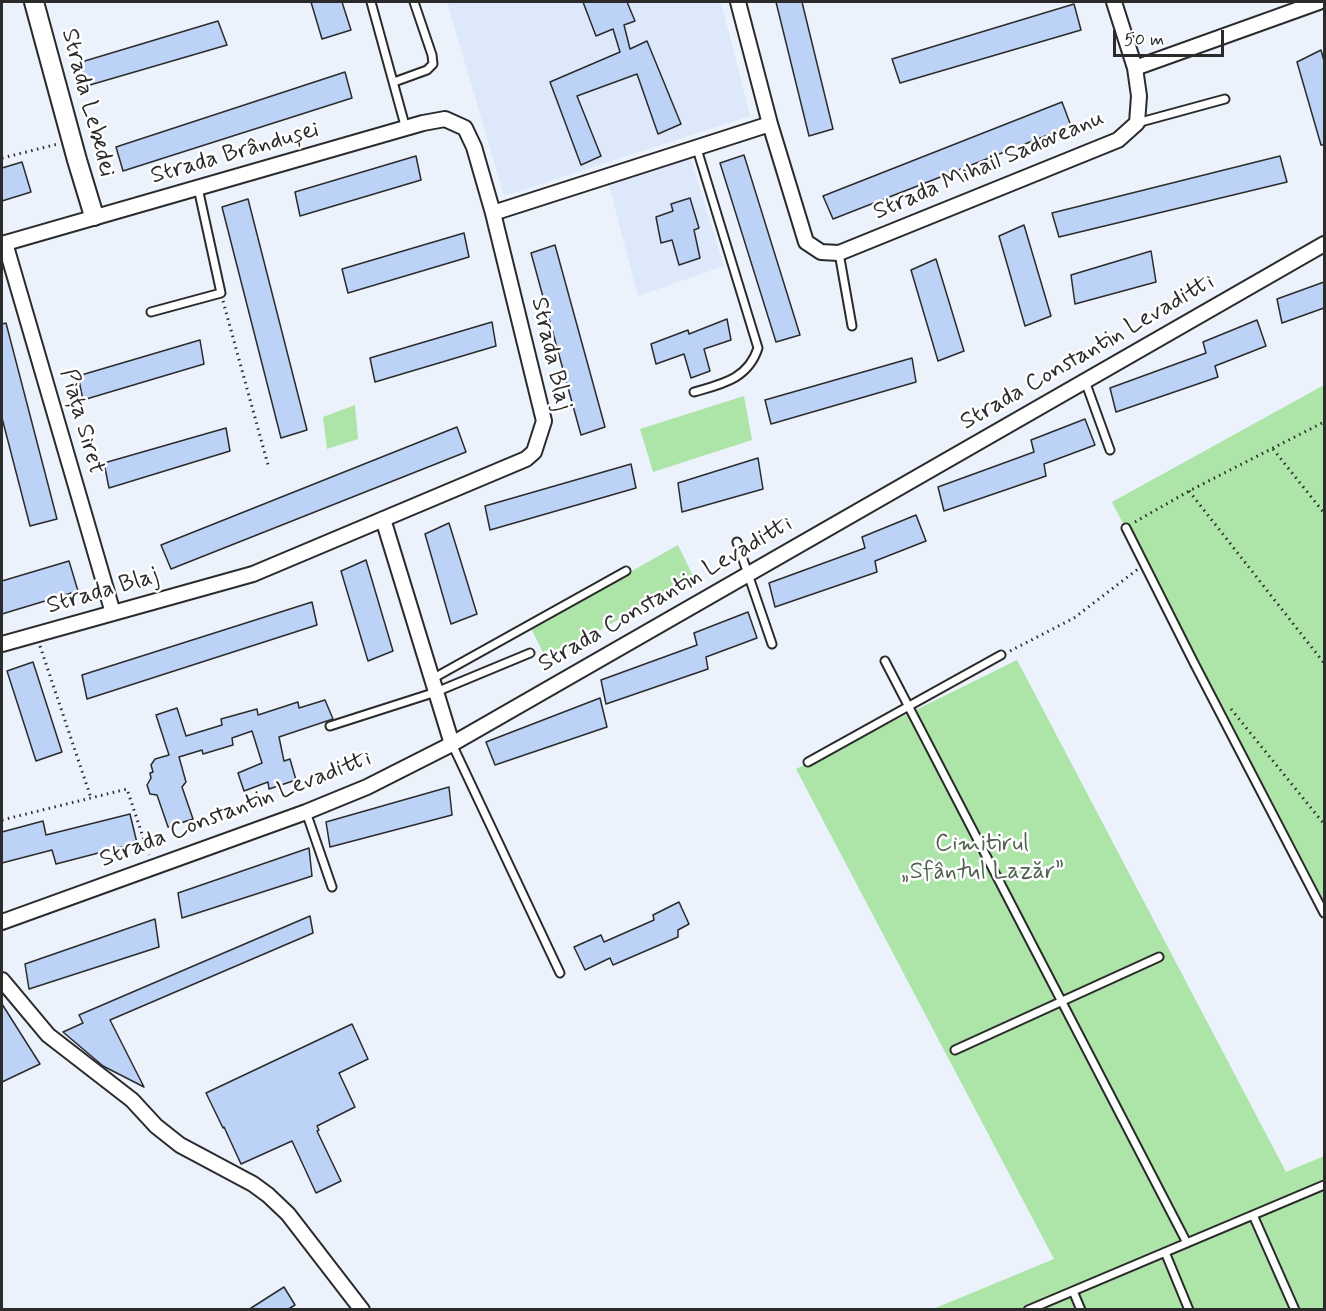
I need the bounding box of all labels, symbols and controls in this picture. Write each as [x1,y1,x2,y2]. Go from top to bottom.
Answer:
scale bar [1116,18,1227,56]
street label: Strada Lebedei [53,26,121,180]
text: 50 m [1124,28,1164,52]
street label: Strada Mihail Sadoveanu [869,104,1109,228]
street label: Strada Brândușei [148,116,322,192]
street label: Strada Constantin Levaditti [956,268,1220,438]
street label: Strada Blaj [523,295,577,413]
street label: Piața Siret [52,366,110,478]
street label: Strada Constantin Levaditti [534,510,798,680]
street label: Strada Blaj [44,562,162,622]
street label: Strada Constantin Levaditti [96,745,376,875]
park label: Cimitirul „Sfântul Lazăr” [900,831,1064,887]

